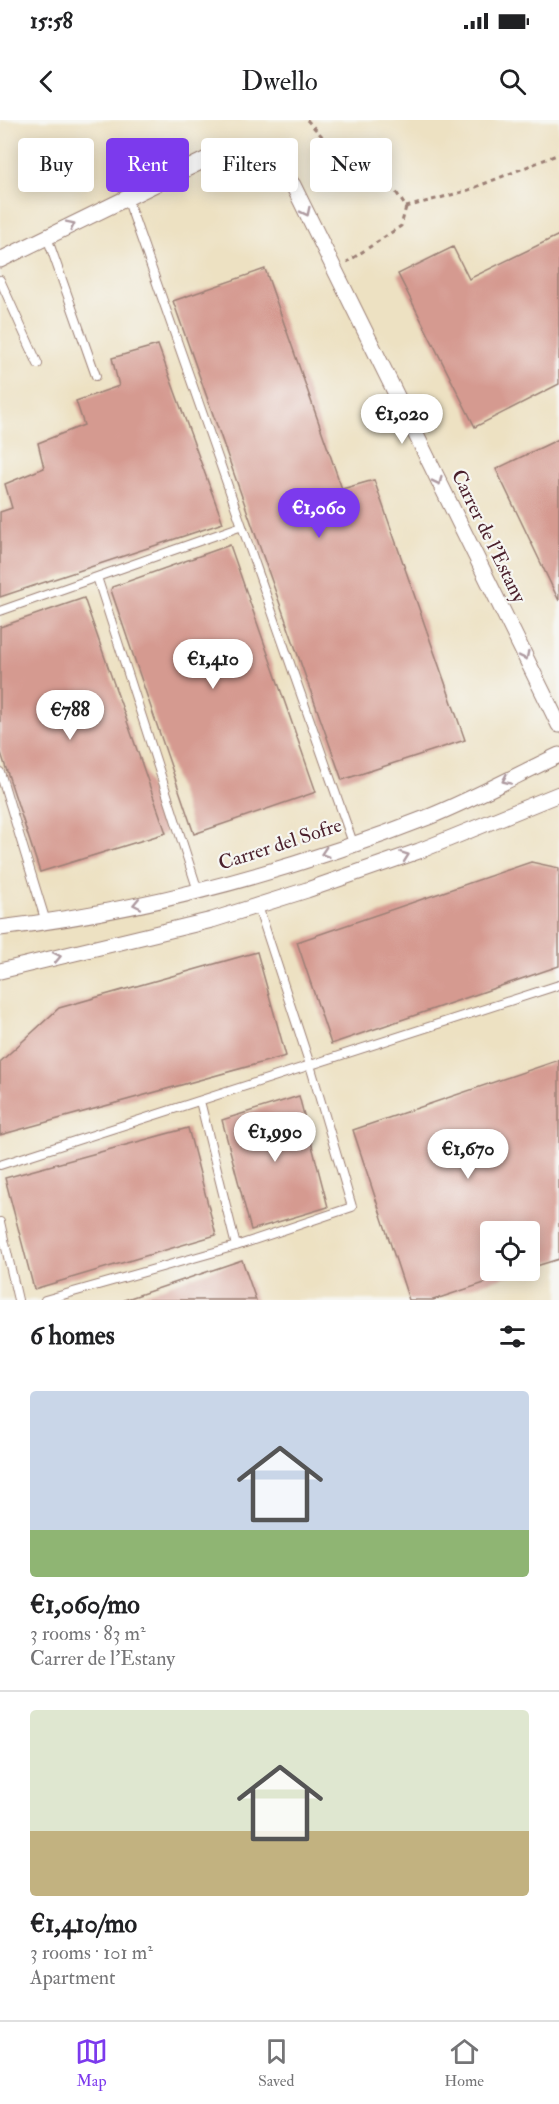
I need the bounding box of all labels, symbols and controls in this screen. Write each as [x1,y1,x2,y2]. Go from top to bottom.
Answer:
text: 15:58 [30,7,73,35]
icon: back [30,65,63,98]
text: Dwello [241,65,318,98]
icon: search [496,65,529,98]
chip: Buy [18,138,94,192]
chip: Rent [106,138,189,192]
chip: Filters [201,138,298,192]
chip: New [310,138,392,192]
one-way arrow [299,205,310,216]
one-way arrow [65,221,76,232]
pin: €1,020 [353,394,451,445]
text: €1,020 [375,401,429,426]
street label: Carrer de l'Estany [446,465,533,608]
one-way arrow [431,474,443,485]
pin: €1,060 [270,488,368,539]
text: €1,060 [292,495,346,520]
pin: €1,410 [164,639,262,690]
text: €1,410 [187,646,239,671]
one-way arrow [517,649,529,660]
pin: €788 [34,690,106,741]
text: €788 [50,697,90,722]
one-way arrow [502,773,513,785]
street label: Carrer del Sofre [215,812,345,876]
one-way arrow [320,845,331,858]
one-way arrow [399,850,410,863]
one-way arrow [133,897,143,910]
one-way arrow [52,952,62,965]
pin: €1,990 [226,1112,324,1163]
text: €1,990 [248,1119,302,1144]
pin: €1,670 [419,1129,517,1180]
text: €1,670 [441,1136,495,1161]
map controls [480,1221,540,1281]
button: locate [480,1221,540,1281]
text: 6 homes [30,1320,115,1352]
icon: filters [496,1320,529,1353]
icon: home [226,1430,334,1538]
text: €1,060/mo [30,1589,140,1621]
text: 3 rooms · 83 m² [30,1621,146,1646]
text: Carrer de l'Estany [30,1646,175,1671]
icon: home [226,1749,334,1857]
text: €1,410/mo [30,1908,137,1940]
text: 3 rooms · 101 m² [30,1940,153,1965]
text: Apartment [30,1965,115,1990]
tab: Map [75,2035,108,2091]
tab: Saved [258,2035,294,2091]
tab: Home [444,2035,484,2091]

